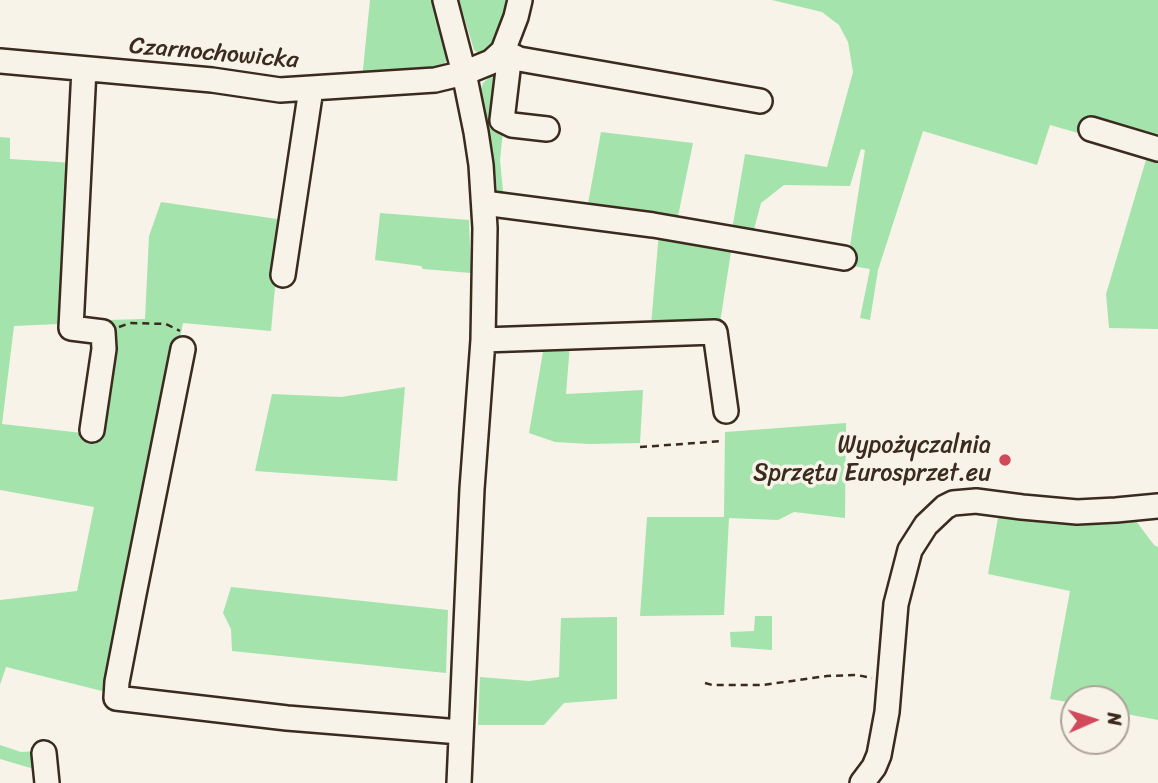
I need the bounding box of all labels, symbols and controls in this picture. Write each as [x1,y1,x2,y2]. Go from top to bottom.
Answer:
street label: Czarnochowicka [128,32,300,76]
place label: Wypożyczalnia Sprzętu Eurosprzet.eu [753,432,991,488]
marker: Wypożyczalnia Sprzętu Eurosprzet.eu [997,452,1013,468]
north arrow [1060,685,1130,755]
text: N [1098,712,1131,726]

